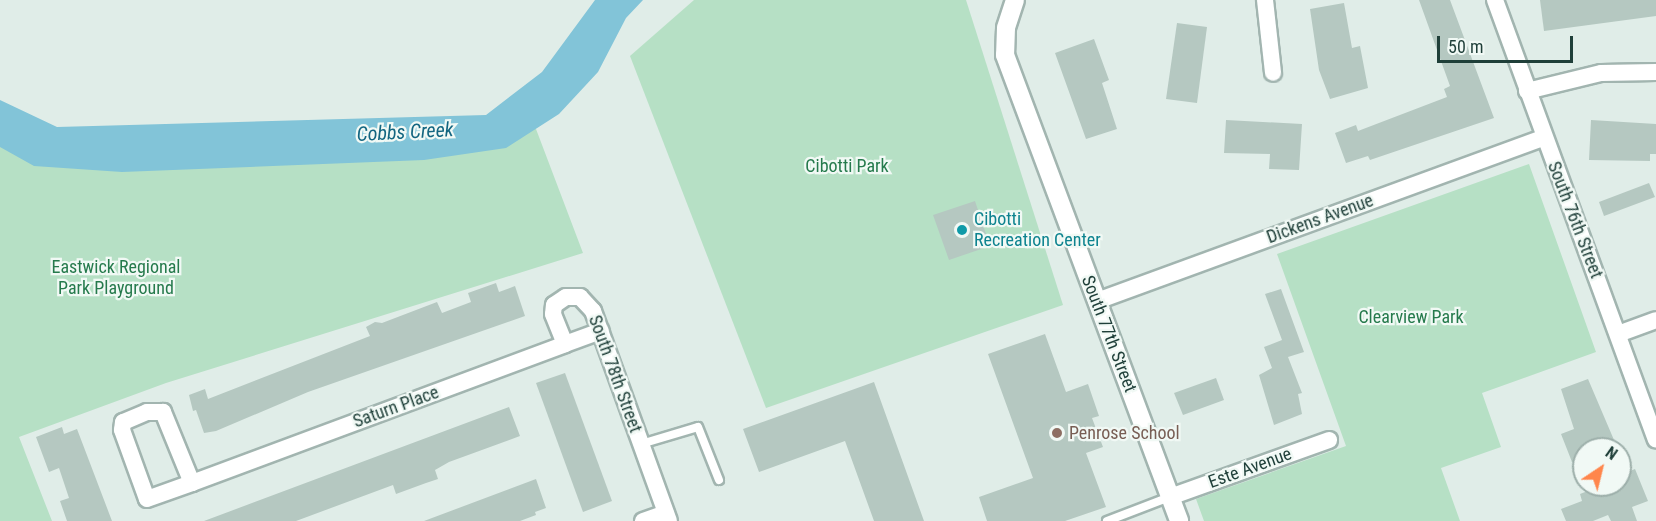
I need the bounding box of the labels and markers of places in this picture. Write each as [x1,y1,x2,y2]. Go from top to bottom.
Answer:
place label: Cibotti Recreation Center [974,209,1101,252]
marker: Cibotti Recreation Center [955,223,969,237]
place label: Penrose School [1069,422,1180,444]
marker: Penrose School [1050,426,1064,440]

